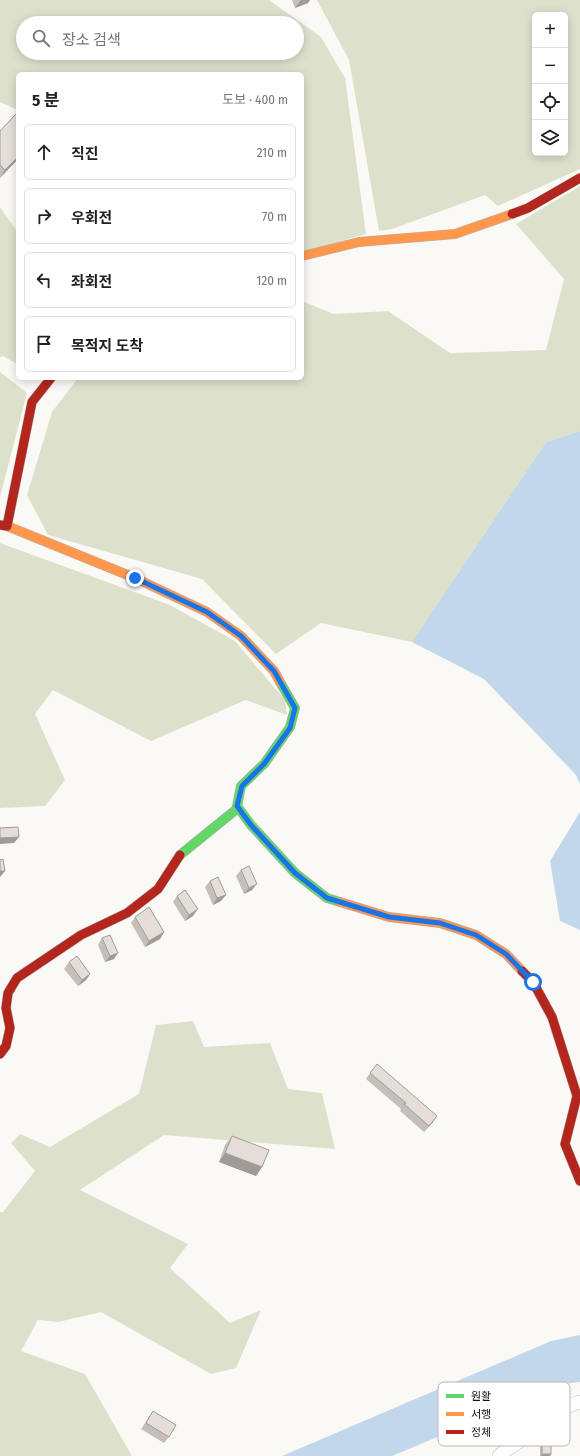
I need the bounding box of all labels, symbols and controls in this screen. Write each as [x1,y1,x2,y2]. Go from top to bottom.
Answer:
map controls [532,12,568,156]
button: + [532,12,568,48]
search box [16,16,304,60]
icon: search [30,27,52,49]
text: 장소 검색 [62,31,121,49]
button: − [532,48,568,84]
button: locate [532,84,568,120]
text: 5 분 [32,90,60,111]
text: 도보 · 400 m [222,92,288,107]
button: layers [532,120,568,156]
icon: ahead [33,141,55,163]
text: 직진 [71,145,99,163]
text: 210 m [257,145,287,160]
icon: right [33,205,55,227]
text: 우회전 [71,209,112,227]
text: 70 m [262,209,287,224]
icon: left [33,269,55,291]
text: 좌회전 [71,273,112,291]
text: 120 m [256,273,287,288]
icon: arrive [33,333,55,355]
text: 목적지 도착 [71,337,143,355]
route end [126,569,144,587]
route start [524,973,542,991]
legend [438,1382,570,1446]
text: 원활 [471,1390,491,1403]
text: 서행 [471,1408,491,1421]
text: 정체 [471,1426,491,1439]

